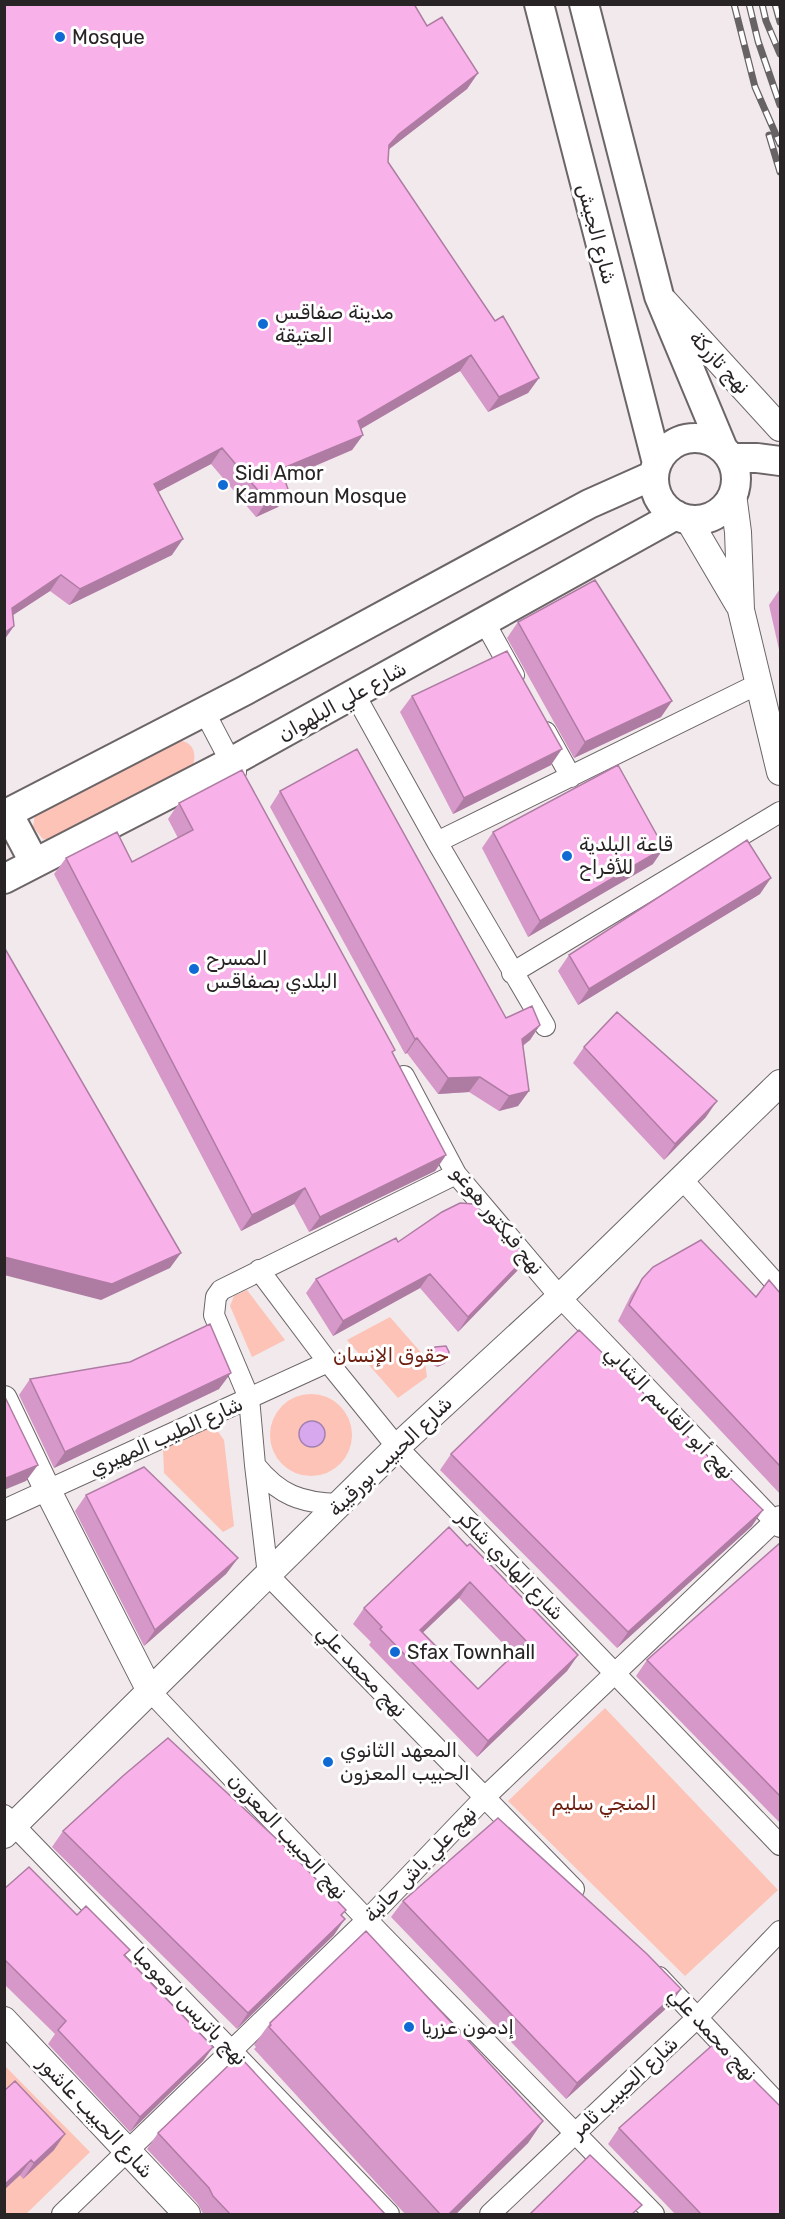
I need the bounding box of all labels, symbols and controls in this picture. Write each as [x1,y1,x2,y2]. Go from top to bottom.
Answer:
place label: Mosque [72,25,145,49]
marker: Mosque [53,30,67,44]
street label: شارع الجيش [570,181,622,287]
place label: مدينة صفاقس العتيقة [275,300,394,347]
marker: مدينة صفاقس العتيقة [256,317,270,331]
street label: نهج تازركة [683,325,755,400]
place label: Sidi Amor Kammoun Mosque [235,461,407,508]
marker: Sidi Amor Kammoun Mosque [216,478,230,492]
street label: شارع علي البلهوان [274,656,412,749]
place label: قاعة البلدية للأفراح [579,832,673,881]
marker: قاعة البلدية للأفراح [560,849,574,863]
place label: المسرح البلدي بصفاقس [206,946,338,995]
marker: المسرح البلدي بصفاقس [187,962,201,976]
street label: نهج فيكتور هوغو [445,1161,549,1280]
street label: نهج أبو القاسم الشابي [598,1340,740,1486]
park label: حقوق الإنسان [333,1343,449,1367]
street label: شارع الطيب المهيري [86,1391,247,1482]
street label: شارع الحبيب بورقيبة [323,1391,458,1523]
street label: شارع الهادي شاكر [450,1504,570,1626]
street label: نهج محمد علي [310,1620,412,1724]
place label: Sfax Townhall [407,1640,535,1664]
marker: Sfax Townhall [388,1645,402,1659]
place label: المعهد الثانوي الحبيب المعزون [340,1738,470,1785]
marker: المعهد الثانوي الحبيب المعزون [321,1755,335,1769]
street label: نهج الحبيب المعزون [222,1768,353,1905]
park label: المنجي سليم [551,1791,657,1818]
street label: نهج علي باش حانبة [359,1801,484,1929]
street label: نهج باتريس لومومبا [126,1942,252,2071]
street label: نهج محمد علي [662,1982,762,2088]
place label: إدمون عزريا [421,2015,514,2039]
marker: إدمون عزريا [402,2020,416,2034]
street label: شارع الحبيب ثامر [564,2031,684,2145]
street label: شارع الحبيب عاشور [31,2050,159,2184]

